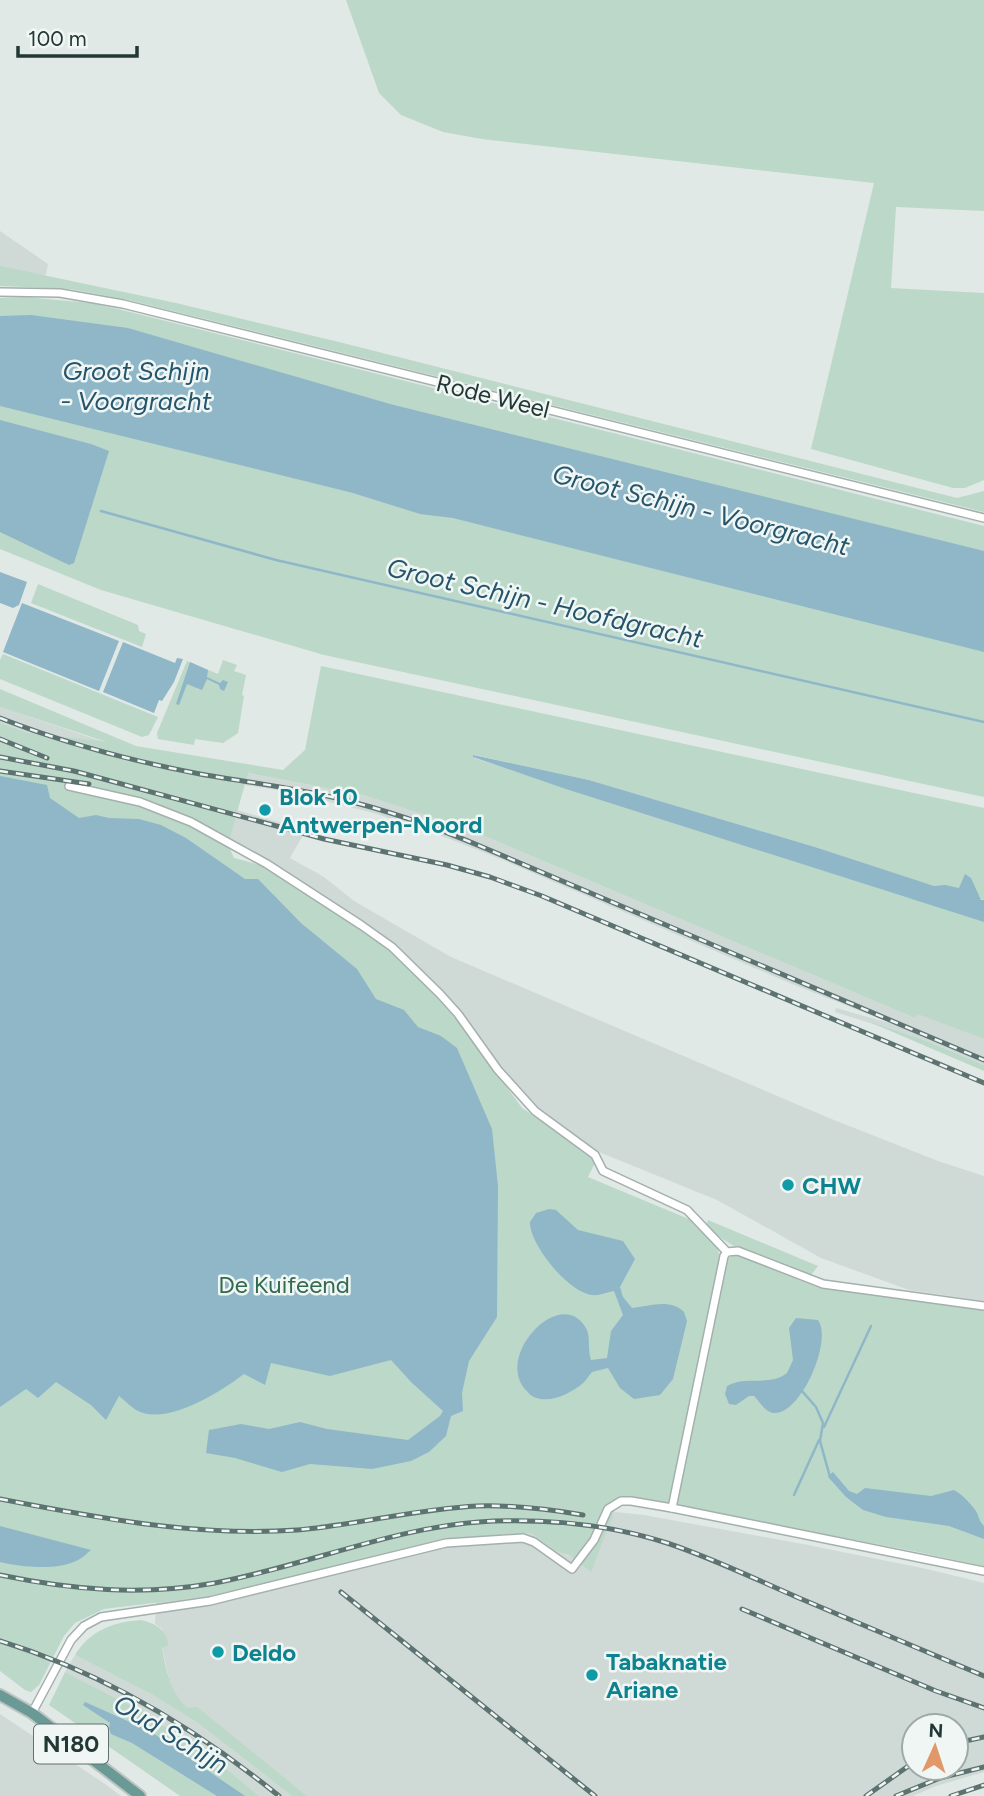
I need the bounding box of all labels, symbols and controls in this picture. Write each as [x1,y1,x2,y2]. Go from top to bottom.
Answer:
scale bar [18,14,136,58]
text: 100 m [28,26,87,51]
water label: Groot Schijn - Voorgracht [60,355,213,417]
street label: Rode Weel [433,368,553,424]
water label: Groot Schijn - Voorgracht [549,458,854,563]
water label: Groot Schijn - Hoofdgracht [384,551,707,655]
place label: Blok 10 Antwerpen-Noord [279,782,482,839]
marker: Blok 10 Antwerpen-Noord [257,802,273,818]
place label: CHW [802,1171,861,1200]
marker: CHW [780,1177,796,1193]
park label: De Kuifeend [218,1270,350,1299]
place label: Deldo [232,1638,296,1667]
marker: Deldo [210,1644,226,1660]
place label: Tabaknatie Ariane [606,1647,727,1704]
marker: Tabaknatie Ariane [584,1667,600,1683]
water label: Oud Schijn [108,1687,234,1781]
north arrow [900,1712,970,1782]
text: N [928,1719,944,1742]
road number: N180 [34,1724,108,1764]

